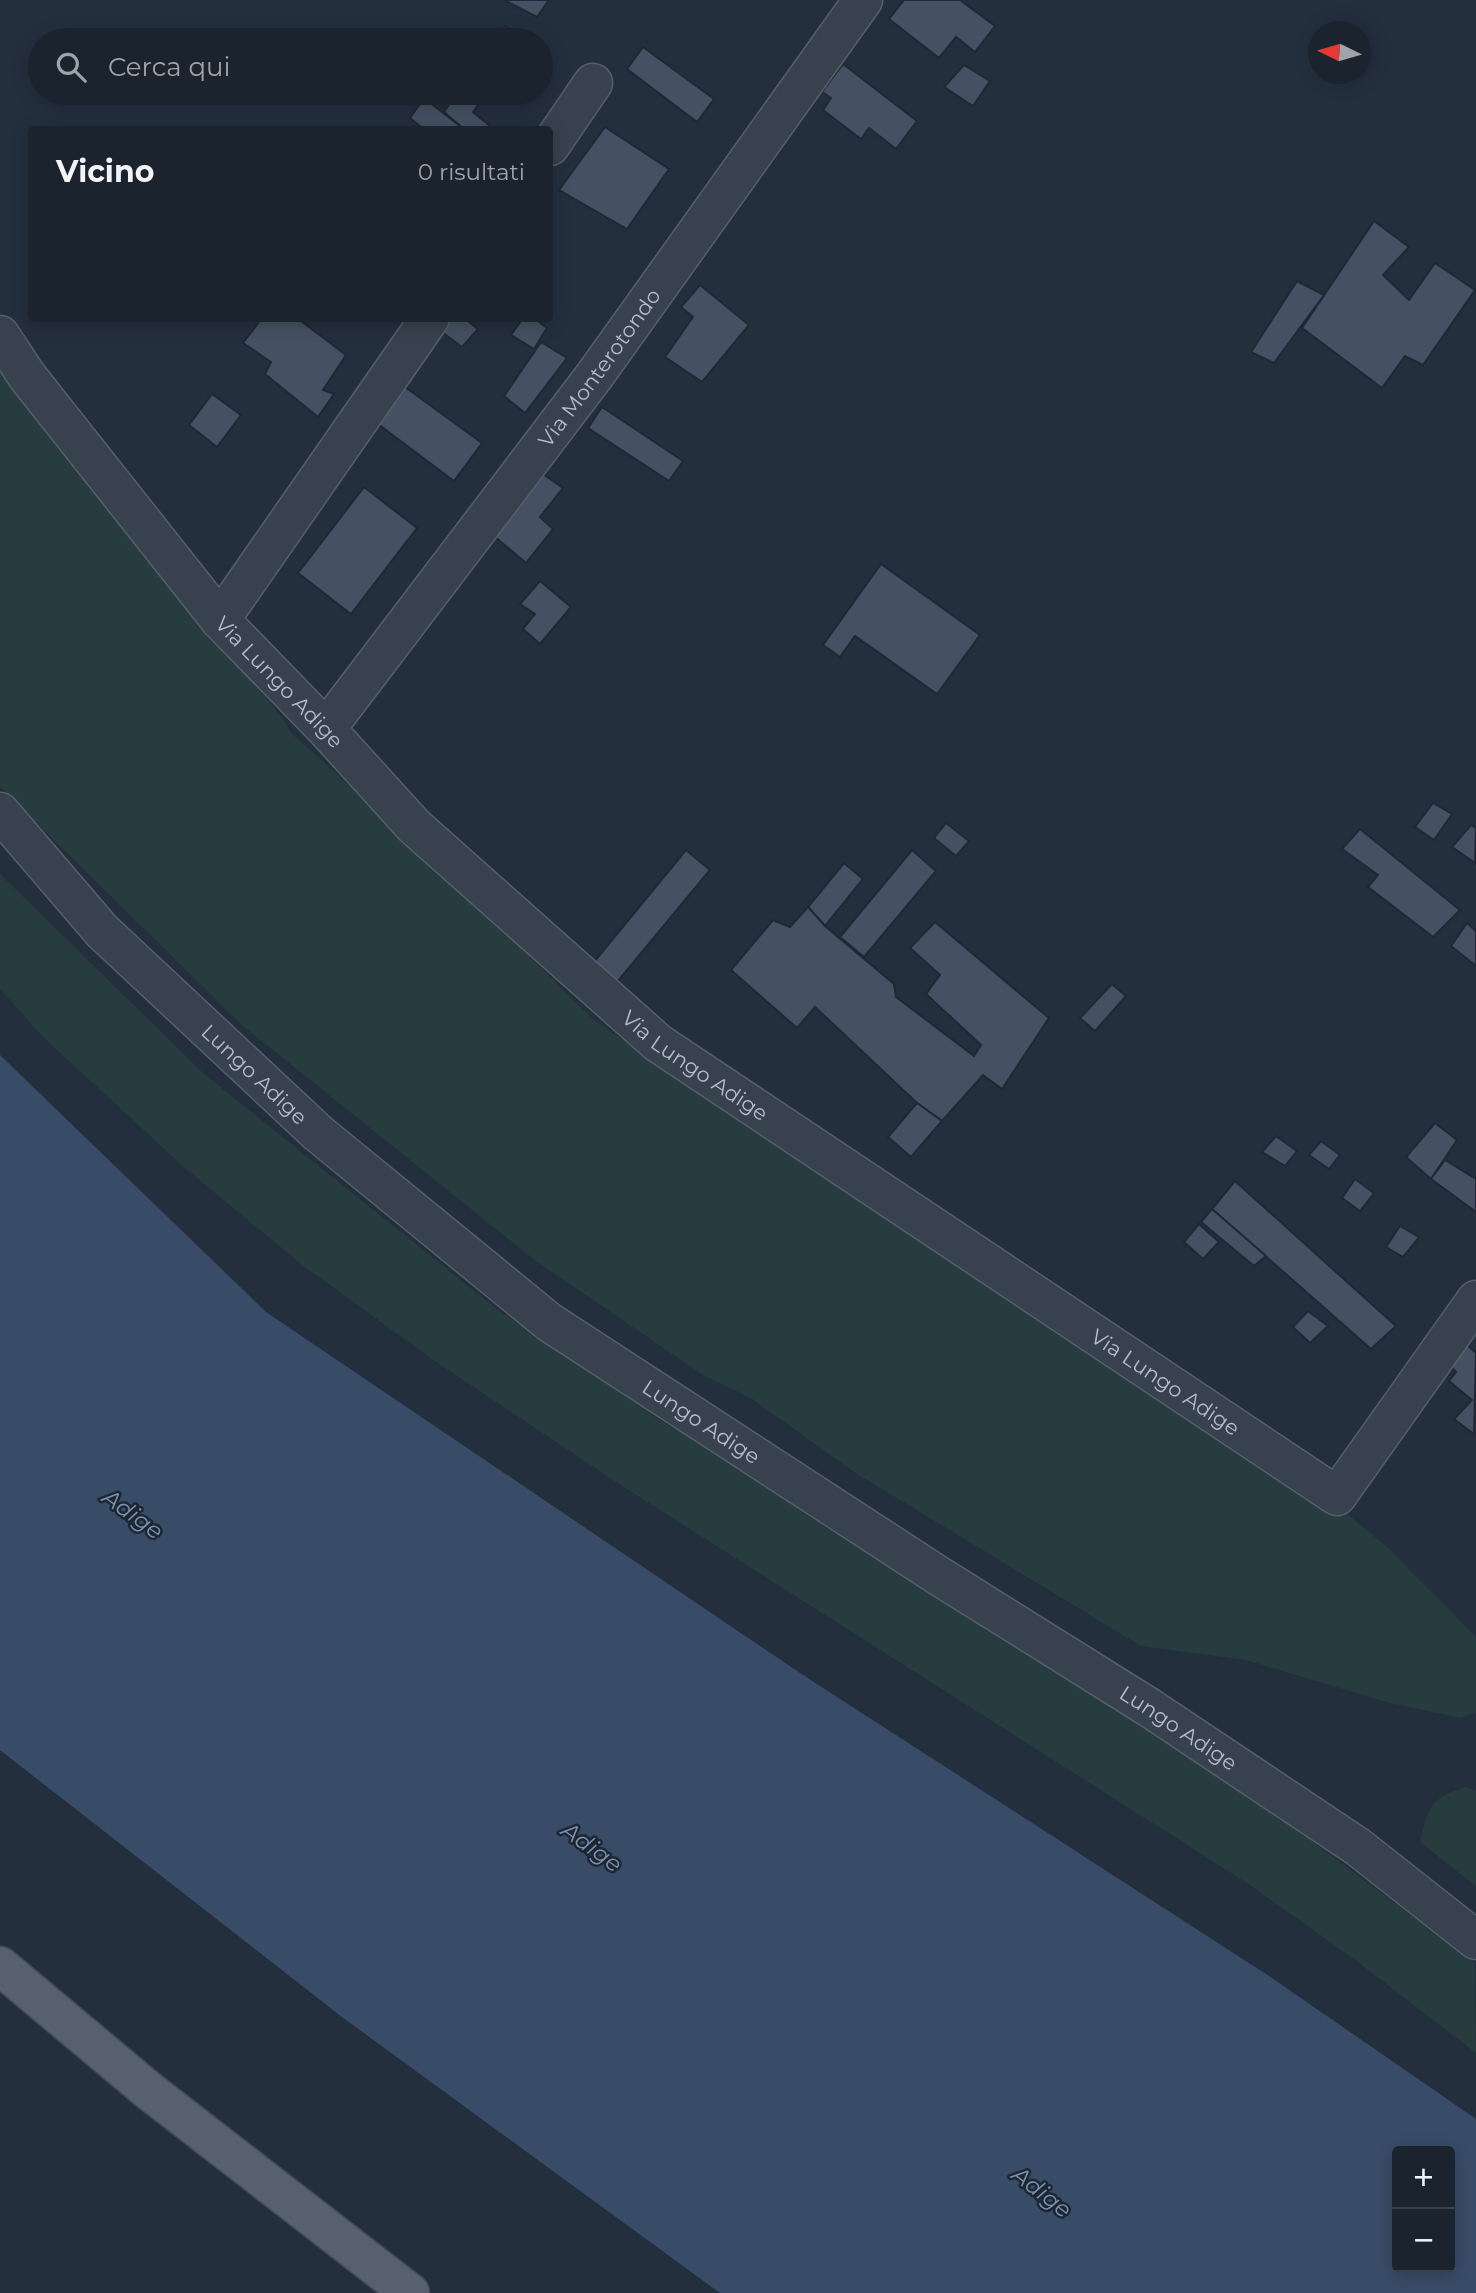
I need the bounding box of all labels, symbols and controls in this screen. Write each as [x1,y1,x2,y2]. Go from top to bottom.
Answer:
north arrow [1308,21,1371,84]
search box [28,28,553,105]
icon: search [52,48,90,86]
text: Cerca qui [108,51,231,83]
text: Vicino [56,153,154,190]
text: 0 risultati [418,158,525,186]
street label: Via Monterotondo [533,283,665,452]
street label: Via Lungo Adige [210,611,349,753]
street label: Via Lungo Adige [617,1005,773,1126]
street label: Lungo Adige [197,1019,313,1129]
street label: Via Lungo Adige [1087,1323,1245,1440]
street label: Lungo Adige [638,1374,765,1469]
water label: Adige [96,1482,169,1545]
street label: Lungo Adige [1115,1680,1242,1775]
water label: Adige [555,1815,628,1878]
map controls [1392,2146,1455,2272]
button: + [1392,2146,1455,2209]
water label: Adige [1005,2159,1077,2224]
button: − [1392,2209,1455,2272]

